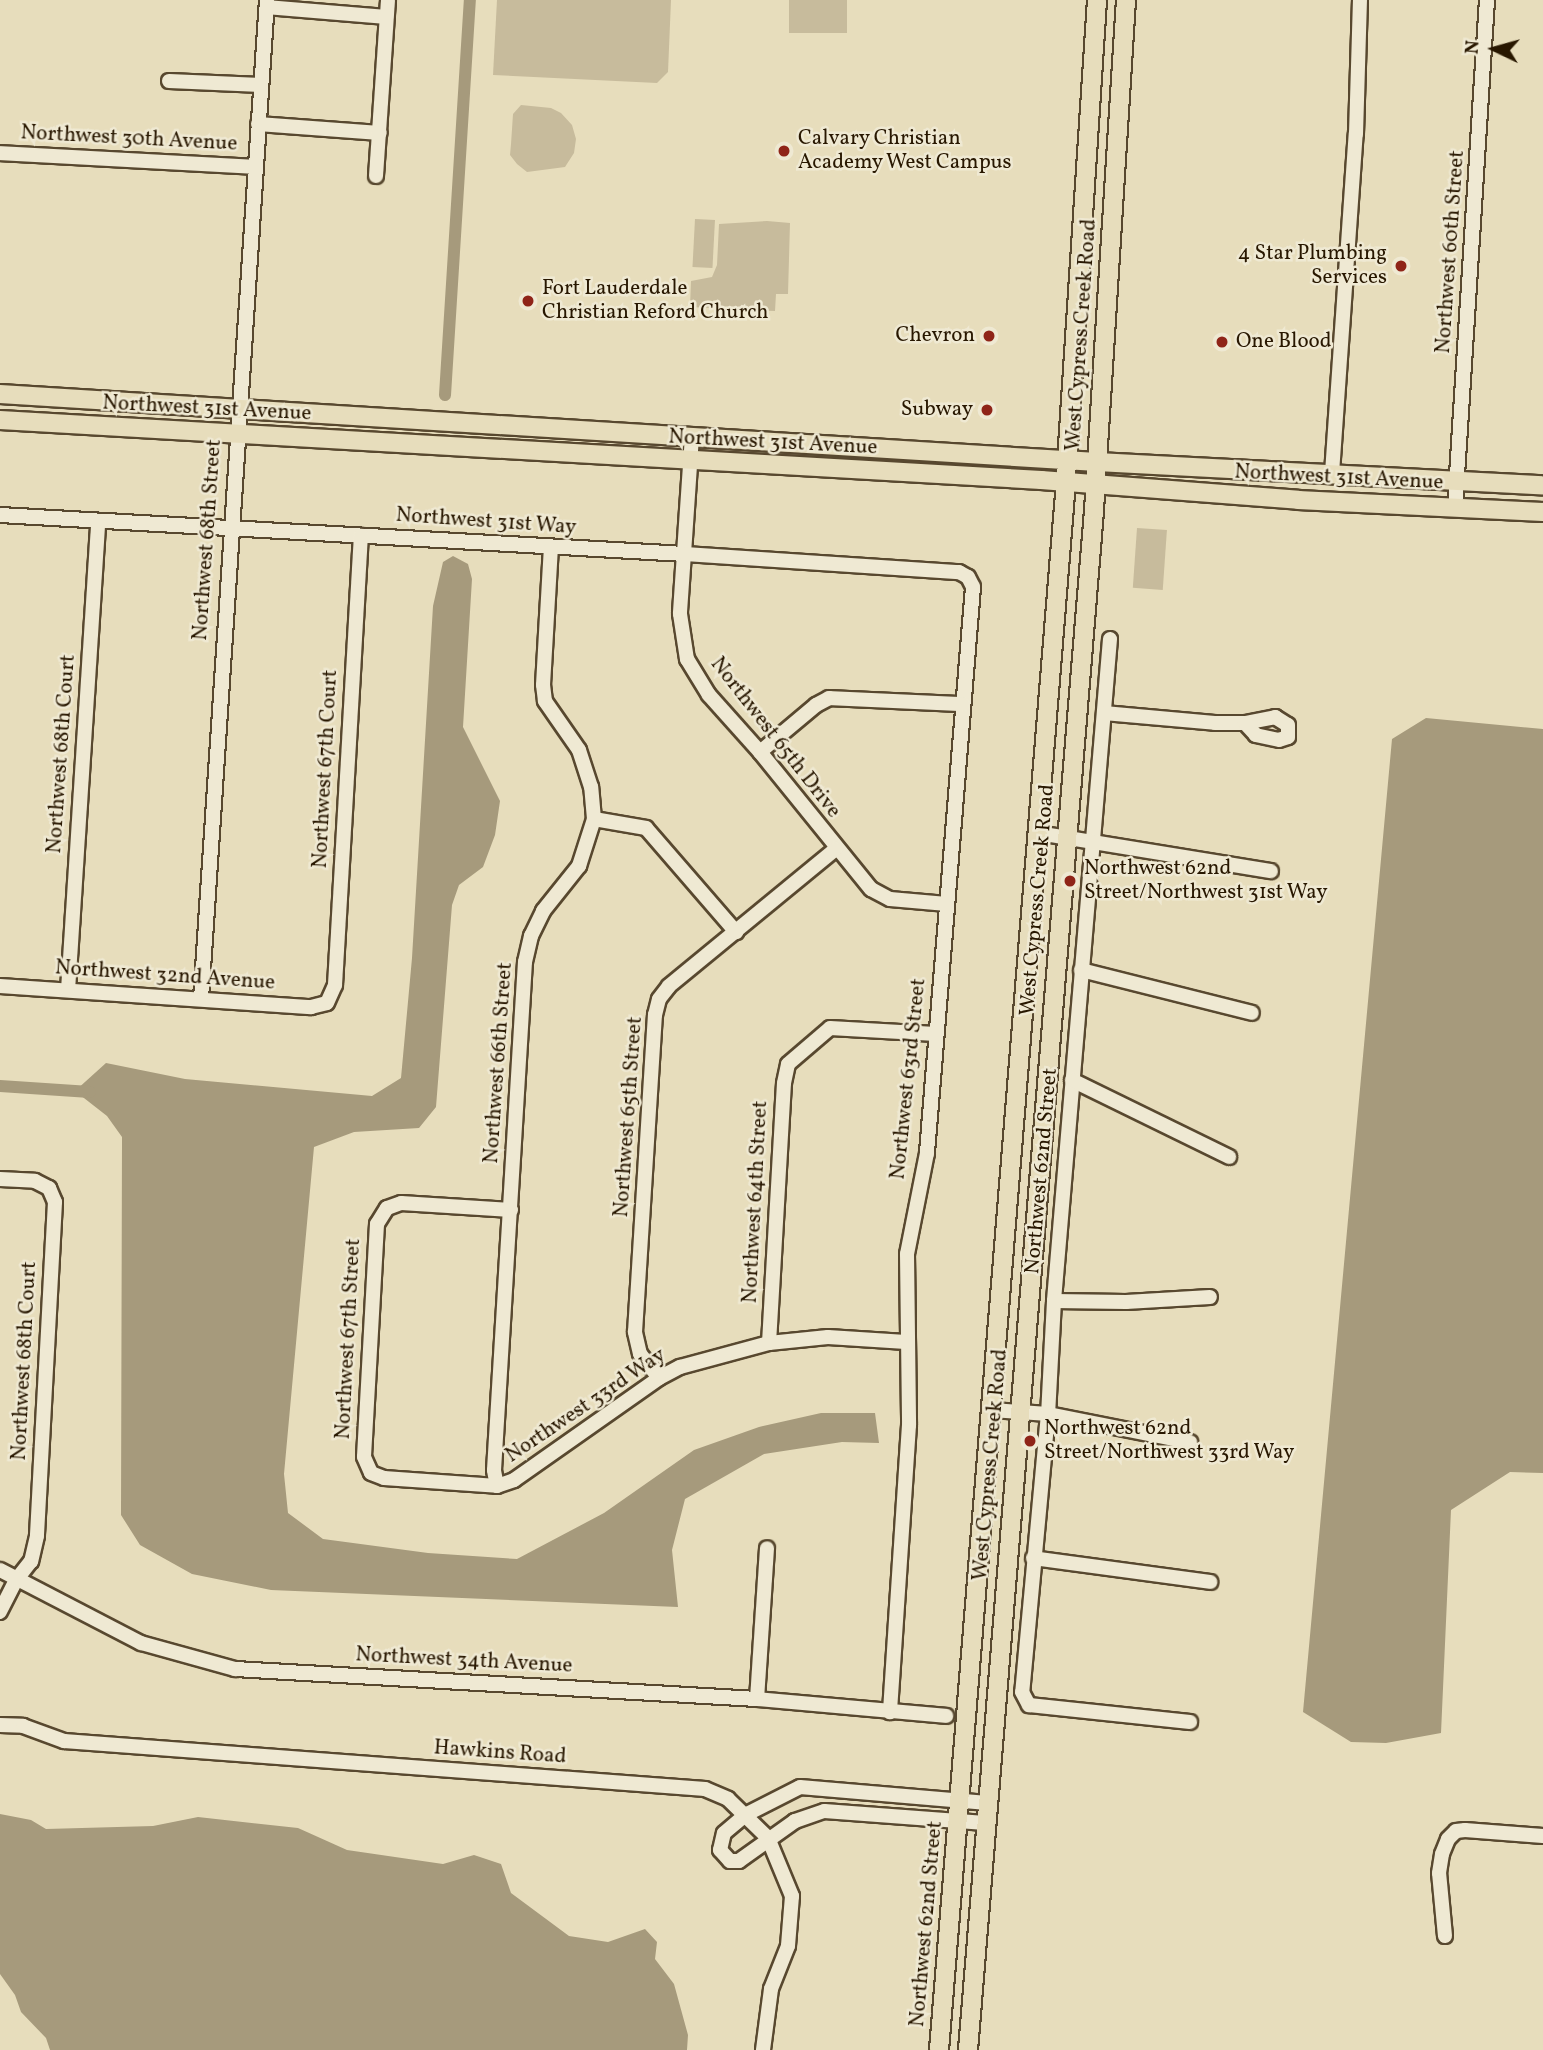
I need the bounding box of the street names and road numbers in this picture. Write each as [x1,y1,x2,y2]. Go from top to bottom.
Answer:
street label: Northwest 30th Avenue [20,121,238,157]
street label: Northwest 60th Street [1431,150,1471,354]
street label: West Cypress Creek Road [1061,218,1103,452]
street label: Northwest 31st Avenue [102,391,312,427]
street label: Northwest 31st Avenue [668,425,878,461]
street label: Northwest 68th Street [188,439,228,641]
street label: Northwest 31st Avenue [1234,460,1444,496]
street label: Northwest 31st Way [395,503,577,541]
street label: Northwest 65th Drive [704,653,846,823]
street label: Northwest 68th Court [42,654,82,854]
street label: Northwest 67th Court [308,669,344,869]
street label: West Cypress Creek Road [1015,783,1061,1017]
street label: Northwest 32nd Avenue [54,956,276,996]
street label: Northwest 66th Street [479,962,519,1164]
street label: Northwest 63rd Street [886,977,932,1181]
street label: Northwest 65th Street [609,1016,649,1218]
street label: Northwest 62nd Street [1020,1067,1064,1275]
street label: Northwest 64th Street [738,1100,774,1304]
street label: Northwest 67th Street [331,1238,367,1440]
street label: Northwest 68th Court [7,1261,43,1461]
street label: Northwest 33rd Way [501,1343,671,1469]
street label: West Cypress Creek Road [968,1348,1014,1582]
street label: Northwest 34th Avenue [355,1643,573,1679]
street label: Hawkins Road [433,1736,567,1770]
street label: Northwest 62nd Street [905,1820,949,2028]

